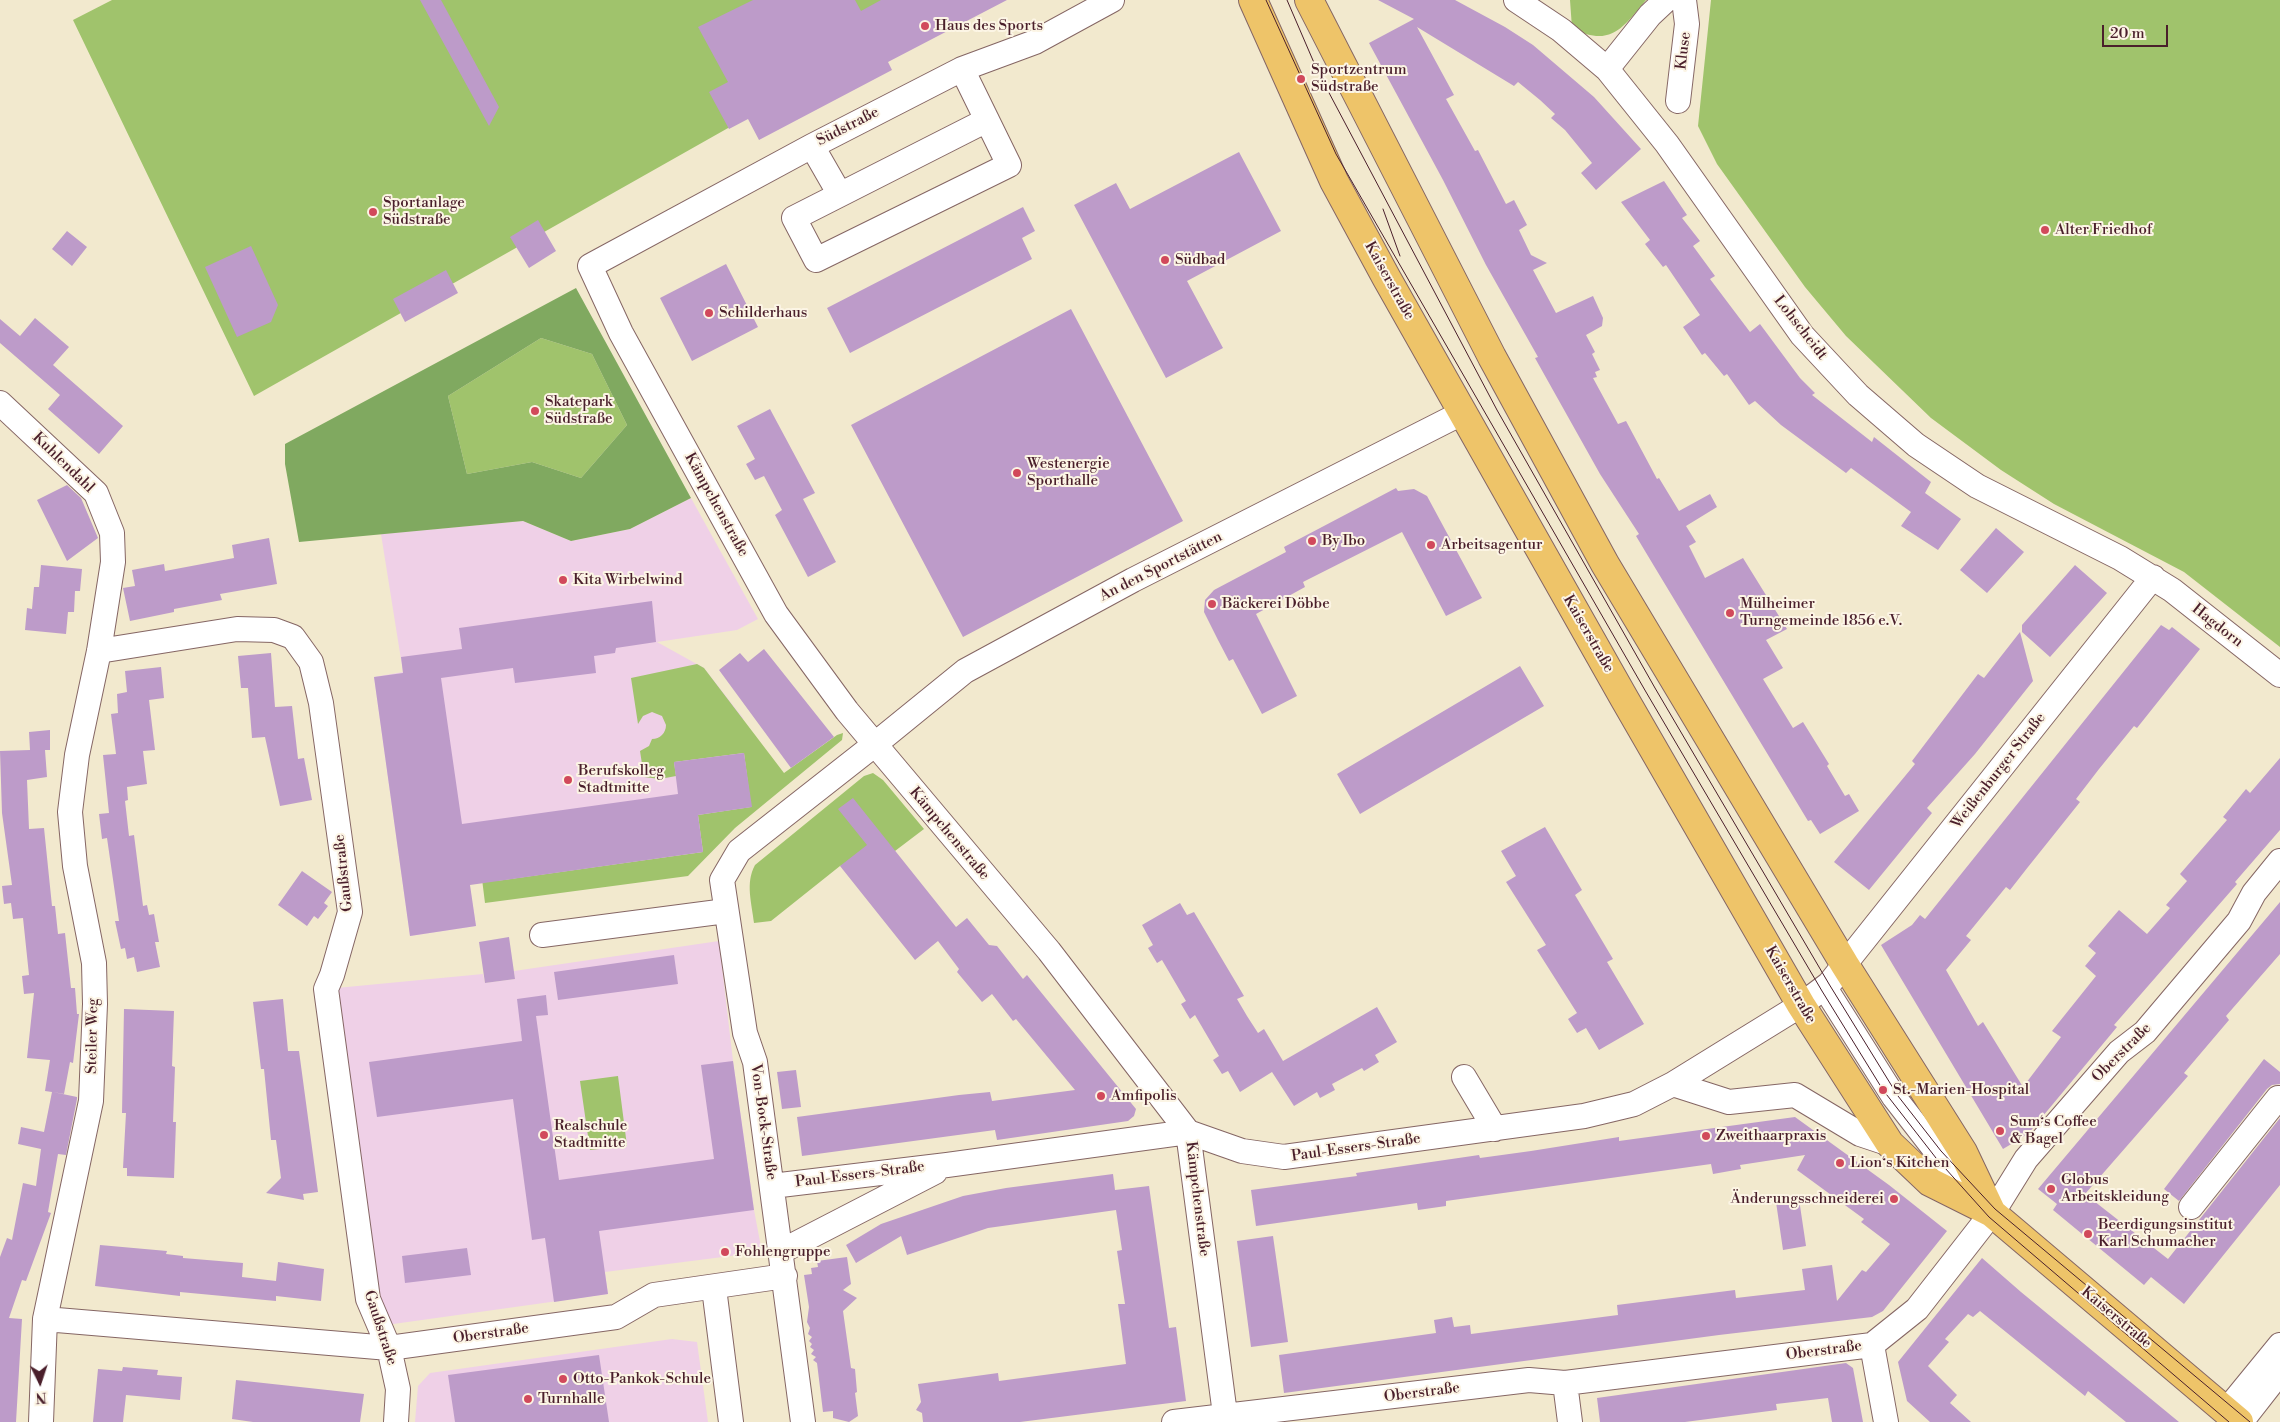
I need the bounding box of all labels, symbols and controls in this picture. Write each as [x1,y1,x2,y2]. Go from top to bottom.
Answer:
scale bar [2105,15,2171,47]
place label: Haus des Sports [935,17,1043,35]
marker: Haus des Sports [919,20,931,32]
text: 20 m [2110,24,2145,43]
street label: Kluse [1673,31,1695,71]
place label: Sportzentrum Südstraße [1311,61,1407,96]
marker: Sportzentrum Südstraße [1295,73,1307,85]
street label: Südstraße [814,104,882,150]
place label: Sportanlage Südstraße [383,194,465,229]
marker: Sportanlage Südstraße [367,206,379,218]
place label: Alter Friedhof [2055,221,2152,239]
marker: Alter Friedhof [2039,224,2051,236]
street label: Kaiserstraße [1360,239,1418,323]
place label: Südbad [1175,251,1225,269]
marker: Südbad [1159,254,1171,266]
street label: Lohscheidt [1769,292,1831,364]
place label: Schilderhaus [719,304,807,322]
marker: Schilderhaus [703,307,715,319]
place label: Skatepark Südstraße [545,393,613,428]
marker: Skatepark Südstraße [529,405,541,417]
street label: Kuhlendahl [28,429,98,497]
street label: Kämpchenstraße [680,450,752,560]
place label: Westenergie Sporthalle [1027,455,1110,490]
marker: Westenergie Sporthalle [1011,467,1023,479]
street label: An den Sportstätten [1097,528,1225,606]
place label: By Ibo [1322,532,1365,550]
marker: By Ibo [1306,535,1318,547]
place label: Arbeitsagentur [1441,536,1542,554]
marker: Arbeitsagentur [1425,539,1437,551]
place label: Kita Wirbelwind [573,571,683,589]
marker: Kita Wirbelwind [557,574,569,586]
street label: Kaiserstraße [1559,592,1617,676]
place label: Bäckerei Döbbe [1222,595,1330,613]
place label: Mülheimer Turngemeinde 1856 e.V. [1740,595,1902,630]
marker: Bäckerei Döbbe [1206,598,1218,610]
street label: Hagdorn [2188,600,2246,652]
marker: Mülheimer Turngemeinde 1856 e.V. [1724,607,1736,619]
street label: Weißenburger Straße [1948,709,2050,833]
place label: Berufskolleg Stadtmitte [578,762,664,797]
marker: Berufskolleg Stadtmitte [562,774,574,786]
street label: Kämpchenstraße [905,784,993,884]
street label: Gaußstraße [331,833,357,913]
street label: Kaiserstraße [1761,943,1819,1027]
street label: Steiler Weg [83,998,103,1074]
street label: Oberstraße [2089,1020,2155,1086]
street label: Von-Bock-Straße [746,1063,780,1181]
place label: St.-Marien-Hospital [1893,1081,2029,1099]
marker: St.-Marien-Hospital [1877,1084,1889,1096]
place label: Amfipolis [1111,1087,1177,1105]
marker: Amfipolis [1095,1090,1107,1102]
place label: Sum‘s Coffee & Bagel [2010,1113,2097,1148]
place label: Realschule Stadtmitte [554,1117,627,1152]
marker: Sum‘s Coffee & Bagel [1994,1125,2006,1137]
place label: Zweithaarpraxis [1716,1127,1826,1145]
marker: Realschule Stadtmitte [538,1129,550,1141]
street label: Paul-Essers-Straße [1290,1130,1422,1166]
marker: Zweithaarpraxis [1700,1130,1712,1142]
street label: Kämpchenstraße [1181,1140,1213,1258]
place label: Lion‘s Kitchen [1850,1154,1949,1172]
marker: Lion‘s Kitchen [1834,1157,1846,1169]
street label: Paul-Essers-Straße [794,1158,926,1192]
place label: Globus Arbeitskleidung [2061,1171,2169,1206]
marker: Globus Arbeitskleidung [2045,1183,2057,1195]
place label: Änderungsschneiderei [1731,1190,1884,1208]
marker: Änderungsschneiderei [1888,1193,1900,1205]
place label: Beerdigungsinstitut Karl Schumacher [2098,1216,2233,1251]
marker: Beerdigungsinstitut Karl Schumacher [2082,1228,2094,1240]
place label: Fohlengruppe [735,1243,831,1261]
marker: Fohlengruppe [719,1246,731,1258]
street label: Kaiserstraße [2077,1283,2155,1353]
street label: Gaußstraße [359,1288,401,1368]
street label: Oberstraße [452,1320,530,1348]
street label: Oberstraße [1785,1337,1863,1365]
north arrow [15,1357,65,1407]
place label: Otto-Pankok-Schule [573,1370,711,1388]
marker: Otto-Pankok-Schule [557,1373,569,1385]
street label: Oberstraße [1383,1379,1461,1407]
text: N [35,1388,47,1406]
place label: Turnhalle [538,1390,605,1408]
marker: Turnhalle [522,1393,534,1405]

